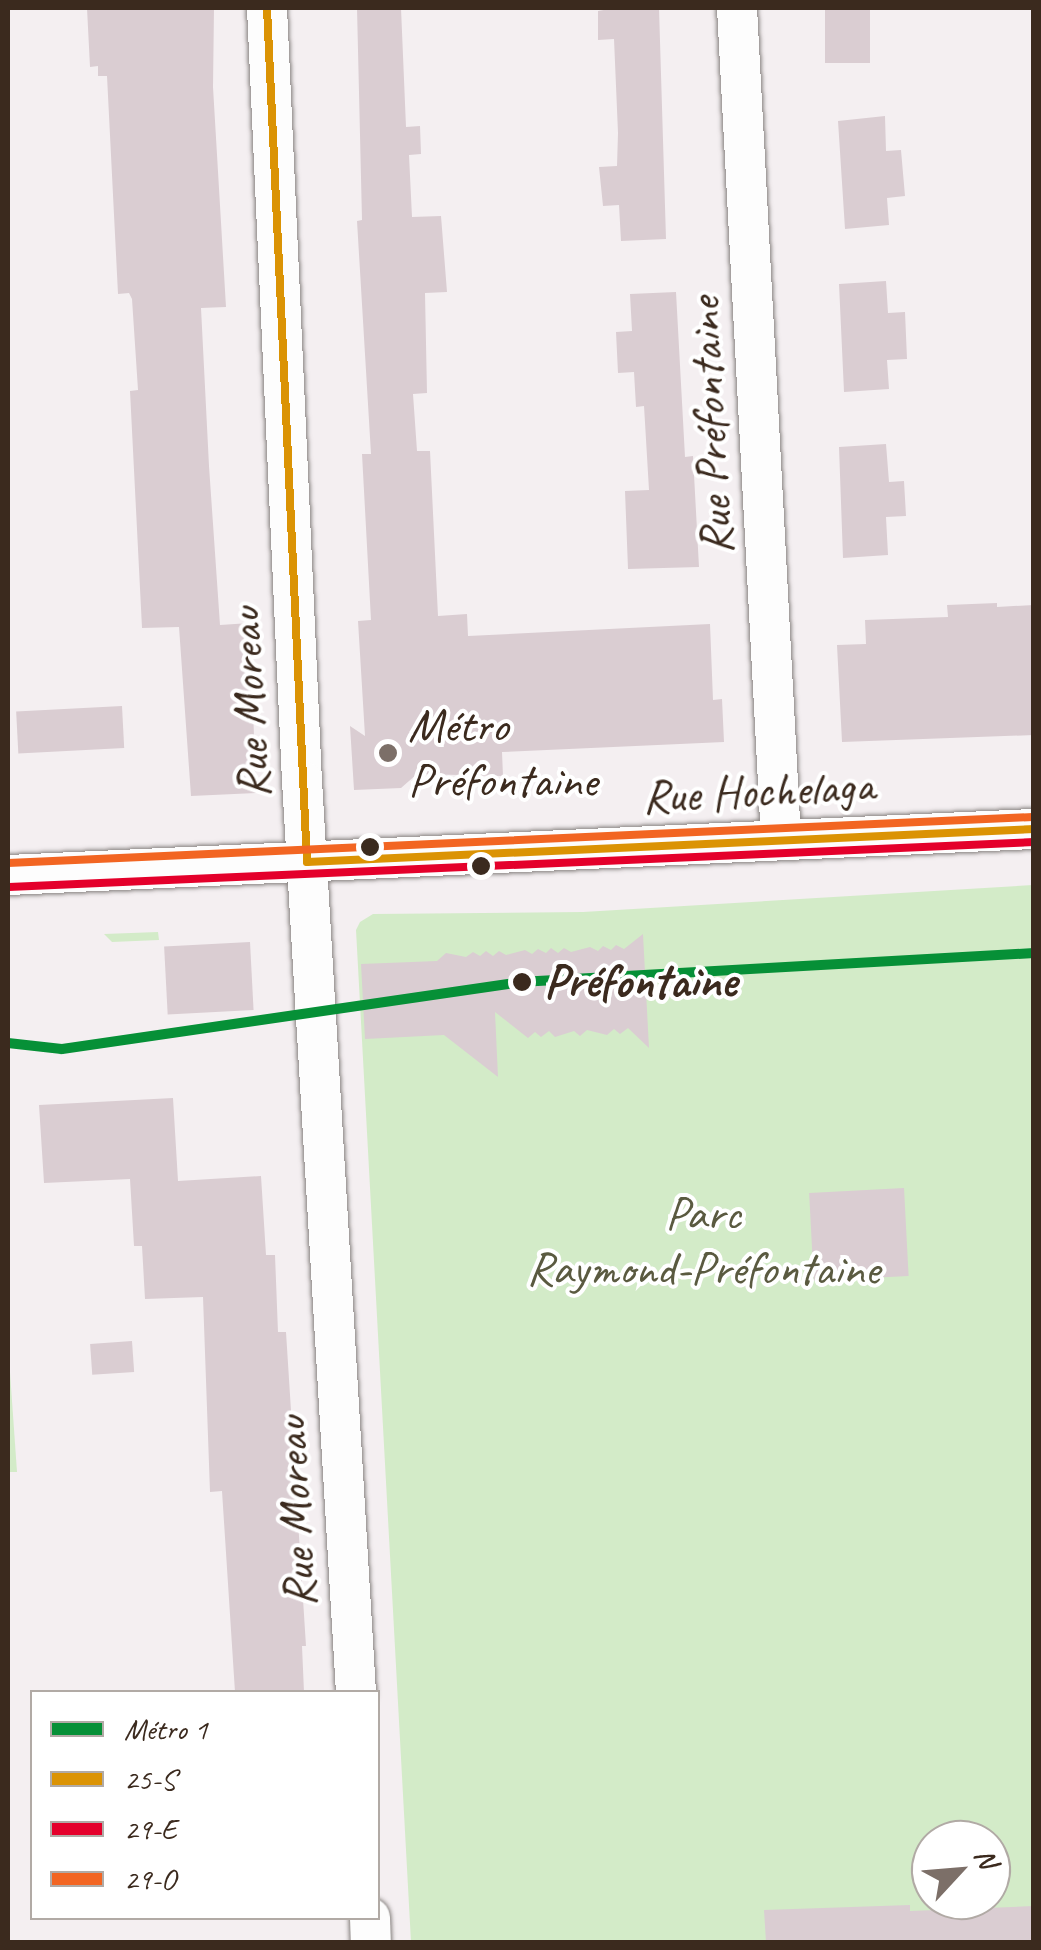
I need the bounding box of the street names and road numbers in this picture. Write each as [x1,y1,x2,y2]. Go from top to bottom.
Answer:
street label: Rue Préfontaine [674,296,746,556]
street label: Rue Moreau [215,606,283,800]
street label: Rue Hochelaga [640,756,876,826]
street label: Rue Moreau [261,1415,329,1609]

